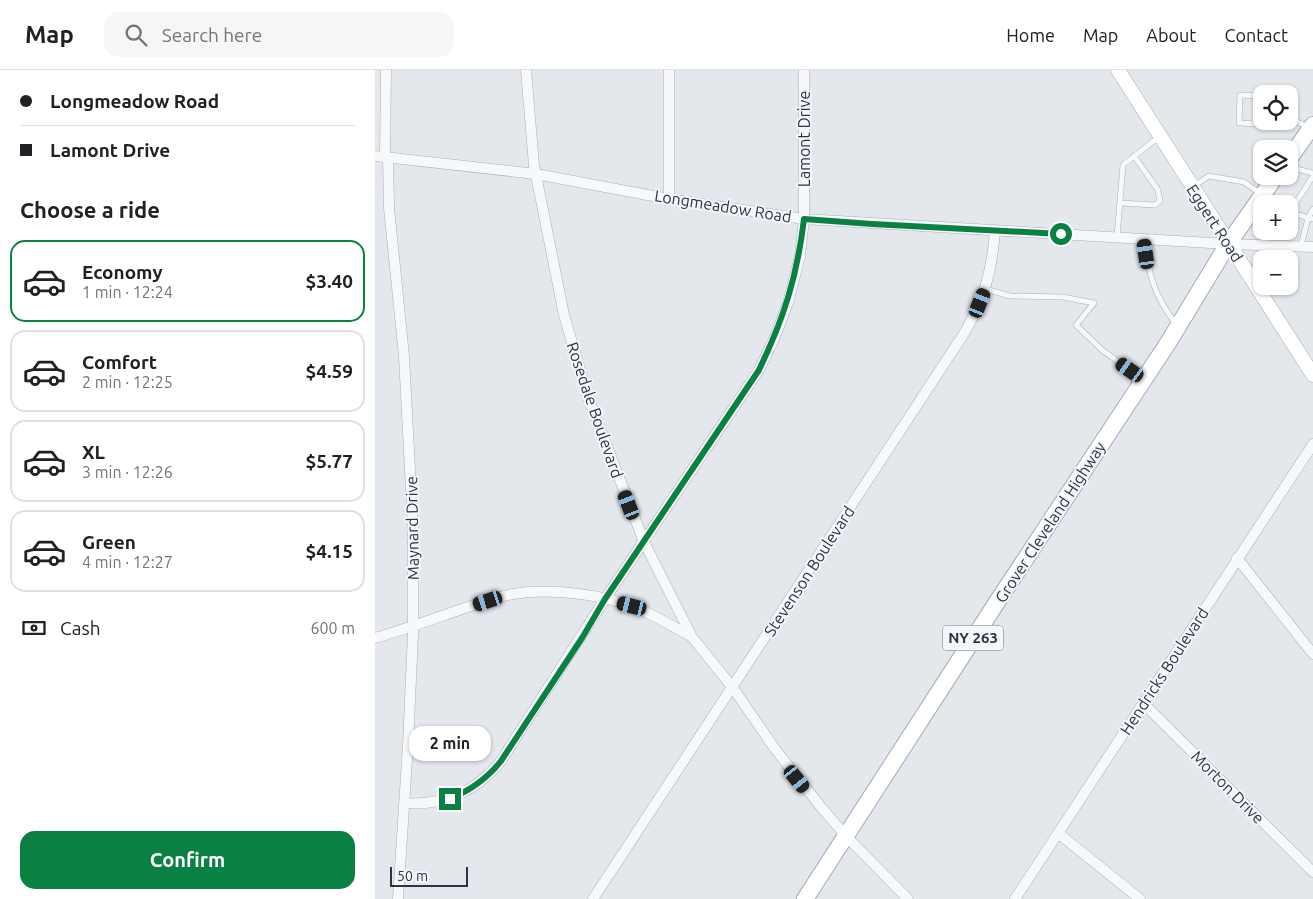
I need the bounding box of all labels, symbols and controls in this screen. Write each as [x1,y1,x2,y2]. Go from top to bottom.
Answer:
search box [104,12,454,57]
text: Map [25,21,74,48]
icon: search [122,21,150,49]
text: Search here [162,24,262,46]
text: Home [1006,25,1055,45]
text: Map [1083,25,1118,45]
text: About [1146,25,1196,45]
text: Contact [1224,25,1288,45]
map controls [1253,85,1298,295]
button: locate [1253,85,1298,130]
text: Longmeadow Road [50,90,219,112]
street label: Lamont Drive [795,91,813,187]
text: Lamont Drive [50,139,170,161]
button: layers [1253,140,1298,185]
street label: Eggert Road [1183,181,1247,265]
street label: Longmeadow Road [653,186,793,226]
button: + [1253,195,1298,240]
text: Choose a ride [20,197,160,222]
route start [1050,223,1072,245]
car [1136,238,1155,270]
button: − [1253,250,1298,295]
icon: car [22,259,67,304]
text: Economy [82,261,163,283]
text: $3.40 [305,270,353,292]
text: 1 min · 12:24 [82,283,173,301]
car [967,286,992,320]
street label: Rosedale Boulevard [563,340,627,480]
icon: car [22,349,67,394]
text: Comfort [82,351,157,373]
car [1113,355,1146,385]
text: $4.59 [305,360,353,382]
text: 2 min · 12:25 [82,373,173,391]
street label: Grover Cleveland Highway [991,438,1109,606]
icon: car [22,439,67,484]
text: XL [82,441,105,463]
text: $5.77 [305,450,353,472]
text: 3 min · 12:26 [82,463,173,481]
street label: Maynard Drive [402,476,422,580]
car [616,488,641,522]
street label: Stevenson Boulevard [760,503,858,639]
icon: car [22,529,67,574]
text: Green [82,531,136,553]
text: $4.15 [305,540,353,562]
text: 4 min · 12:27 [82,553,173,571]
car [471,589,504,613]
car [615,595,648,617]
street label: Hendricks Boulevard [1116,604,1212,738]
icon: cash [20,614,48,642]
text: Cash [60,617,101,639]
text: 600 m [310,619,355,637]
road number: NY 263 [943,626,1003,650]
callout: 2 min [409,726,491,762]
text: 2 min [430,734,470,752]
street label: Morton Drive [1188,747,1268,827]
car [781,763,812,795]
route end [439,788,461,810]
button: Confirm [20,831,355,889]
scale bar [390,864,467,887]
text: 50 m [397,868,428,884]

